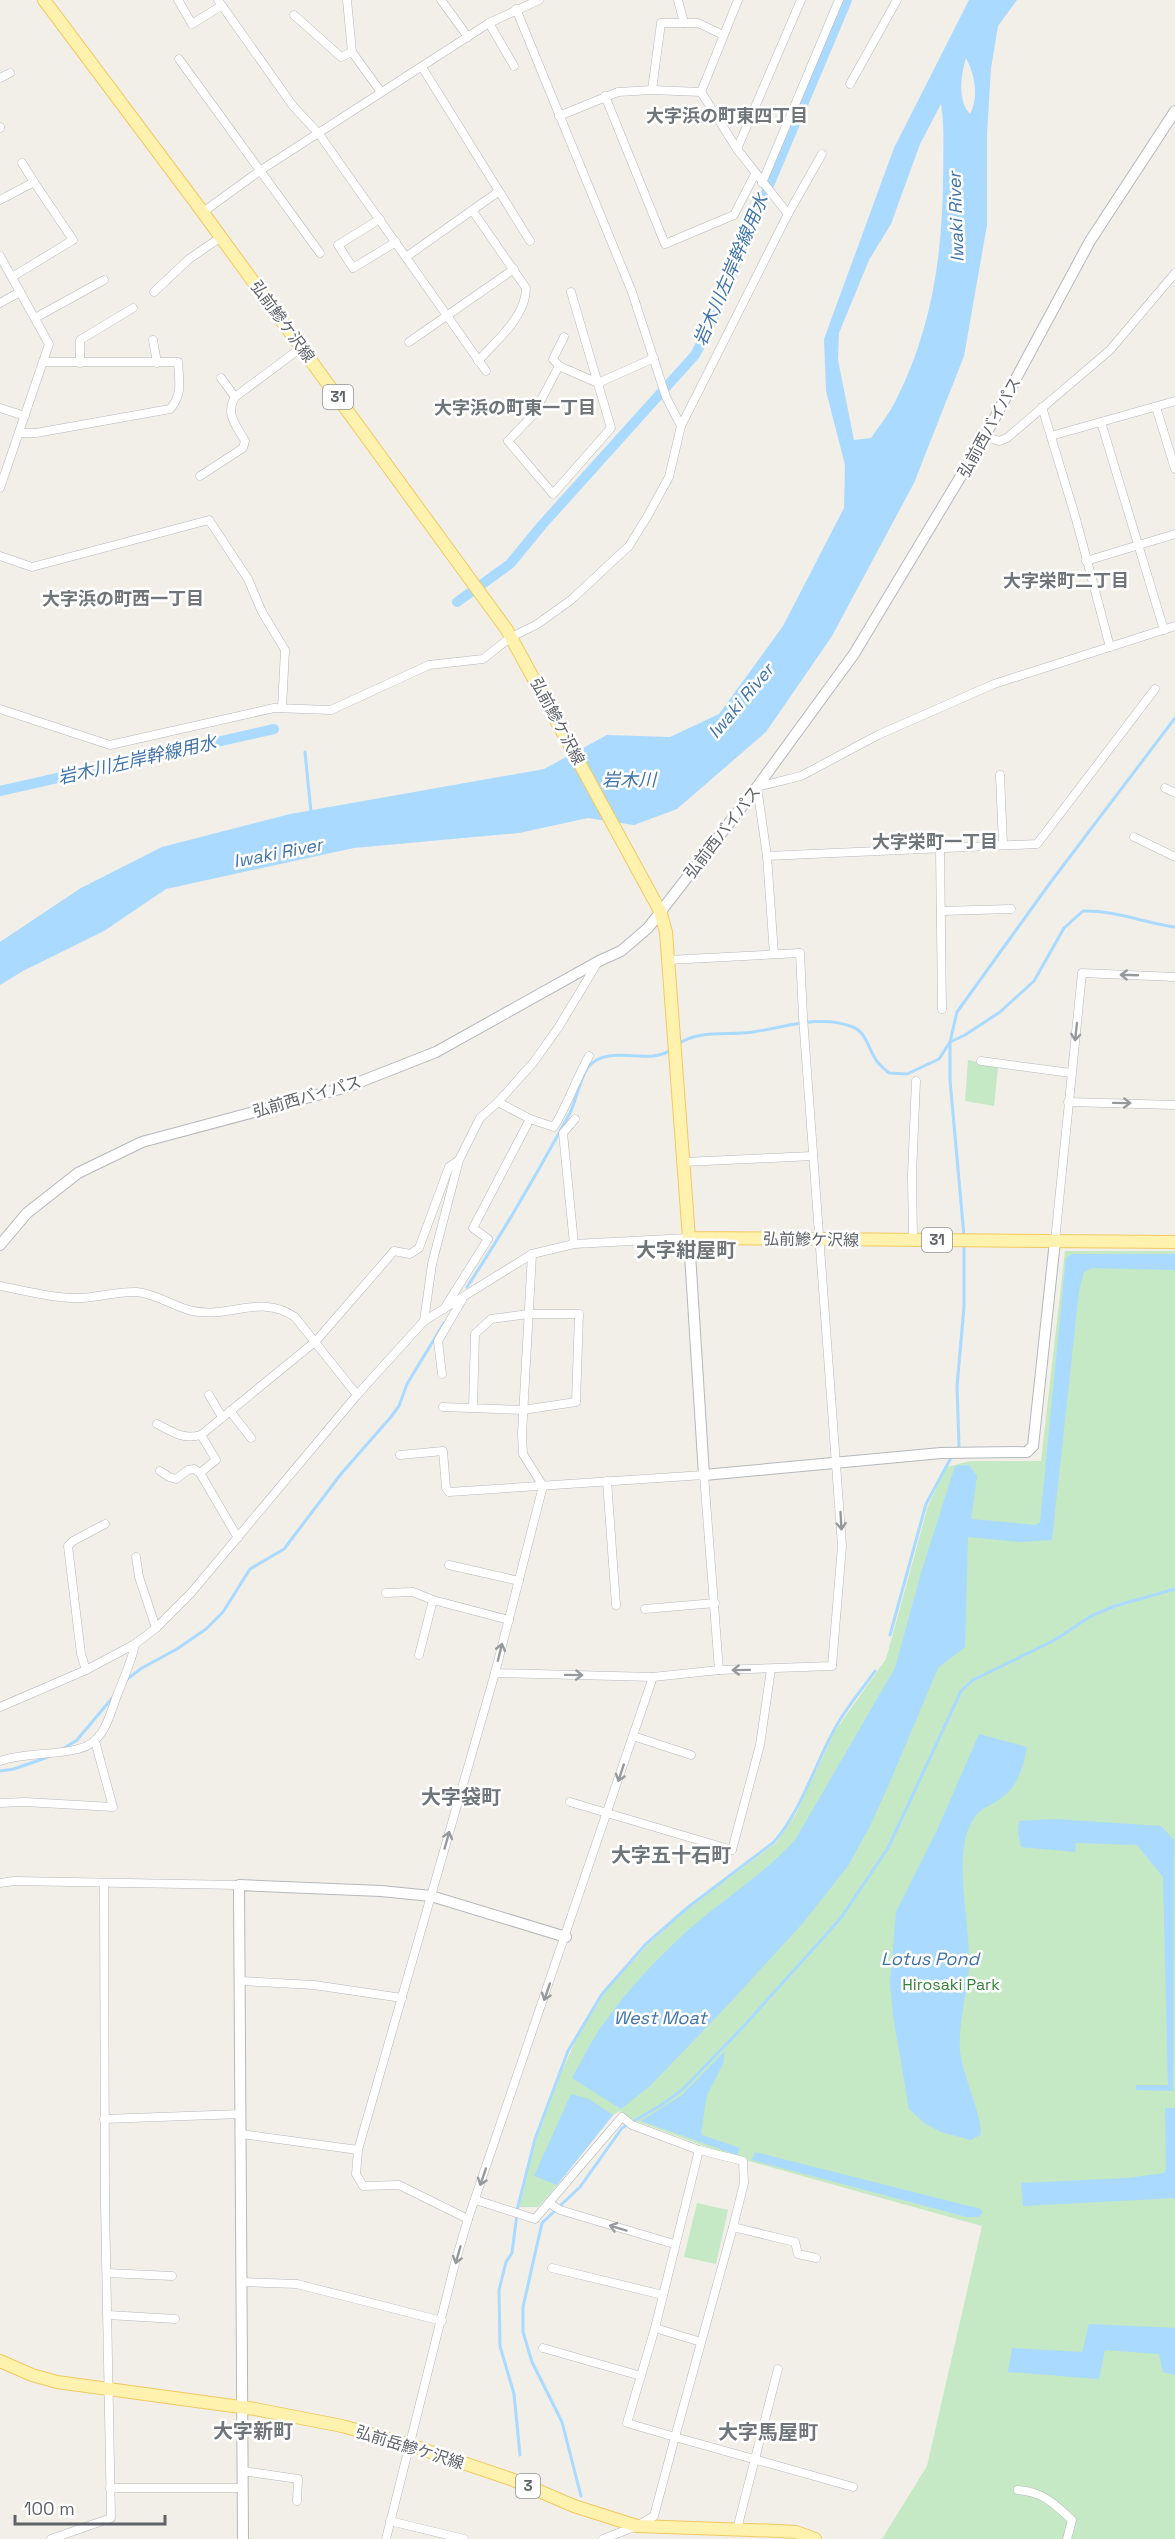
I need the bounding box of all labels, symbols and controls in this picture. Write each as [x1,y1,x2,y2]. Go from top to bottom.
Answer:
district label: 大字浜の町東四丁目 [646,104,808,127]
water label: Iwaki River [942,169,969,263]
water label: 岩木川左岸幹線用水 [688,189,774,349]
street label: 弘前鰺ケ沢線 [246,276,319,366]
street label: 弘前西バイパス [953,373,1026,481]
road number: 31 [323,385,353,409]
district label: 大字浜の町東一丁目 [434,396,596,419]
district label: 大字栄町二丁目 [1003,569,1129,592]
district label: 大字浜の町西一丁目 [42,587,204,610]
water label: Iwaki River [703,657,780,743]
street label: 弘前鰺ケ沢線 [526,674,589,769]
water label: 岩木川左岸幹線用水 [55,730,220,789]
water label: 岩木川 [602,768,658,791]
street label: 弘前西バイパス [680,782,765,883]
district label: 大字栄町一丁目 [872,830,998,853]
water label: Iwaki River [231,832,327,872]
one-way arrow [1119,970,1139,981]
one-way arrow [1070,1021,1081,1041]
street label: 弘前西バイパス [251,1071,364,1122]
one-way arrow [1111,1098,1131,1109]
street label: 弘前鰺ケ沢線 [763,1228,859,1251]
road number: 31 [922,1228,952,1252]
district label: 大字紺屋町 [636,1237,736,1263]
one-way arrow [835,1510,846,1530]
one-way arrow [495,1643,507,1662]
one-way arrow [732,1664,752,1676]
one-way arrow [564,1669,584,1681]
one-way arrow [615,1763,626,1782]
district label: 大字袋町 [421,1784,501,1810]
one-way arrow [442,1831,453,1850]
district label: 大字五十石町 [611,1842,731,1868]
water label: Lotus Pond [881,1947,982,1970]
park label: Hirosaki Park [902,1974,1000,1995]
one-way arrow [540,1982,551,2001]
water label: West Moat [613,2006,708,2029]
one-way arrow [477,2167,488,2186]
one-way arrow [609,2221,628,2232]
one-way arrow [452,2245,463,2264]
district label: 大字新町 [213,2418,293,2444]
district label: 大字馬屋町 [718,2419,818,2445]
street label: 弘前岳鰺ケ沢線 [353,2421,466,2474]
road number: 3 [516,2474,540,2498]
scale bar [15,2488,165,2526]
text: 100 m [24,2497,75,2520]

